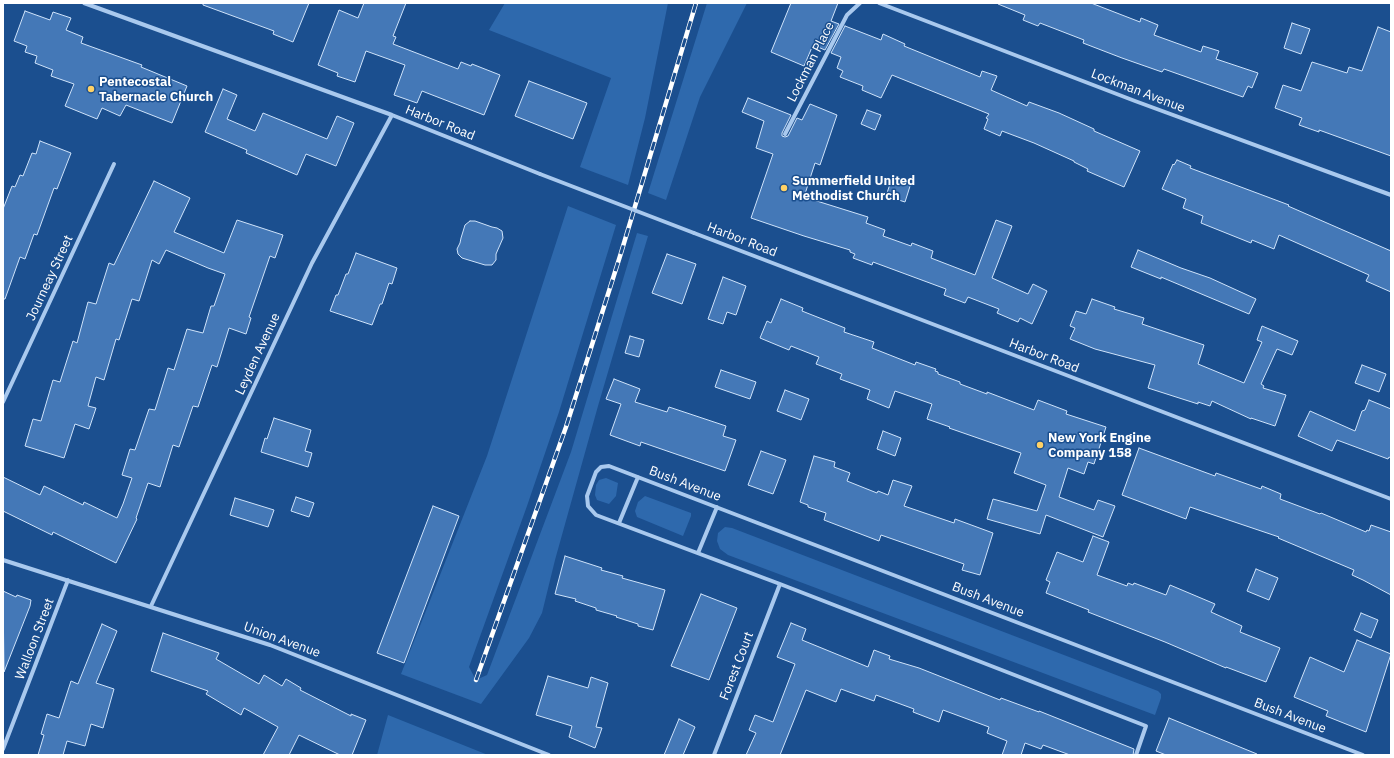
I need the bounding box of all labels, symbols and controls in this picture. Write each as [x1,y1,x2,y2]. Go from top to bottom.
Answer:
street label: Lockman Place [784,19,838,105]
street label: Lockman Avenue [1089,66,1187,116]
place label: Pentecostal Tabernacle Church [99,74,213,105]
marker: Pentecostal Tabernacle Church [86,84,96,94]
street label: Harbor Road [403,102,477,144]
place label: Summerfield United Methodist Church [792,173,915,204]
marker: Summerfield United Methodist Church [779,183,789,193]
street label: Harbor Road [705,220,779,260]
street label: Journeay Street [23,233,77,323]
street label: Leyden Avenue [232,311,284,397]
street label: Harbor Road [1007,336,1081,376]
place label: New York Engine Company 158 [1048,430,1151,461]
marker: New York Engine Company 158 [1035,440,1045,450]
street label: Bush Avenue [647,463,723,505]
street label: Bush Avenue [950,579,1026,621]
street label: Walloon Street [12,596,58,682]
street label: Union Avenue [241,619,323,661]
street label: Forest Court [717,630,757,702]
street label: Bush Avenue [1252,695,1328,737]

